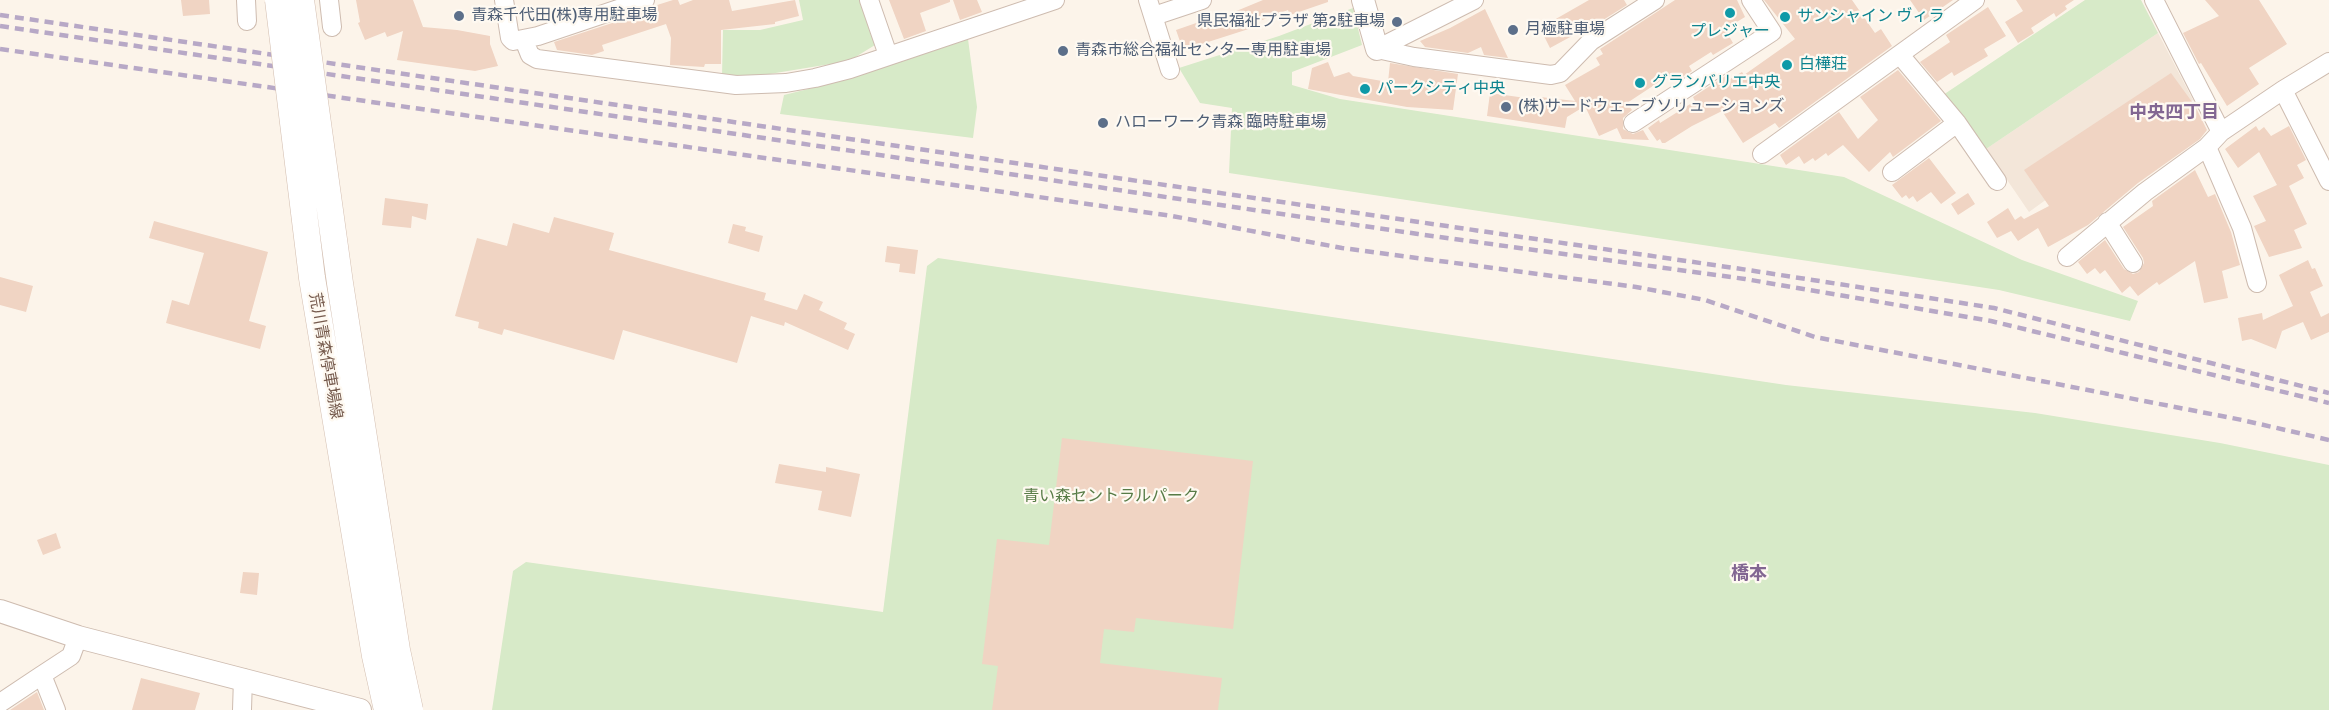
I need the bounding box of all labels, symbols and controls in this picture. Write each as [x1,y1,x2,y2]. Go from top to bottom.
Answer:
place label: 青森千代田(株)専用駐車場 [471,6,658,26]
marker: プレジャー [1723,6,1737,20]
place label: サンシャイン ヴィラ [1797,7,1945,27]
marker: 青森千代田(株)専用駐車場 [452,9,466,23]
marker: サンシャイン ヴィラ [1778,10,1792,24]
place label: 県民福祉プラザ 第2駐車場 [1197,12,1385,32]
marker: 県民福祉プラザ 第2駐車場 [1390,15,1404,29]
place label: 月極駐車場 [1525,20,1605,40]
place label: プレジャー [1690,22,1770,42]
marker: 月極駐車場 [1506,23,1520,37]
place label: 青森市総合福祉センター専用駐車場 [1075,41,1331,61]
marker: 青森市総合福祉センター専用駐車場 [1056,44,1070,58]
place label: 白樺荘 [1799,55,1847,75]
marker: 白樺荘 [1780,58,1794,72]
place label: グランバリエ中央 [1652,73,1780,93]
marker: グランバリエ中央 [1633,76,1647,90]
place label: パークシティ中央 [1377,79,1505,99]
marker: パークシティ中央 [1358,82,1372,96]
place label: (株)サードウェーブソリューションズ [1518,97,1785,117]
marker: (株)サードウェーブソリューションズ [1499,100,1513,114]
district label: 中央四丁目 [2129,102,2219,124]
place label: ハローワーク青森 臨時駐車場 [1115,113,1327,133]
marker: ハローワーク青森 臨時駐車場 [1096,116,1110,130]
street label: 荒川青森停車場線 [304,291,346,421]
park label: 青い森セントラルパーク [1023,487,1199,507]
district label: 橋本 [1731,563,1767,585]

